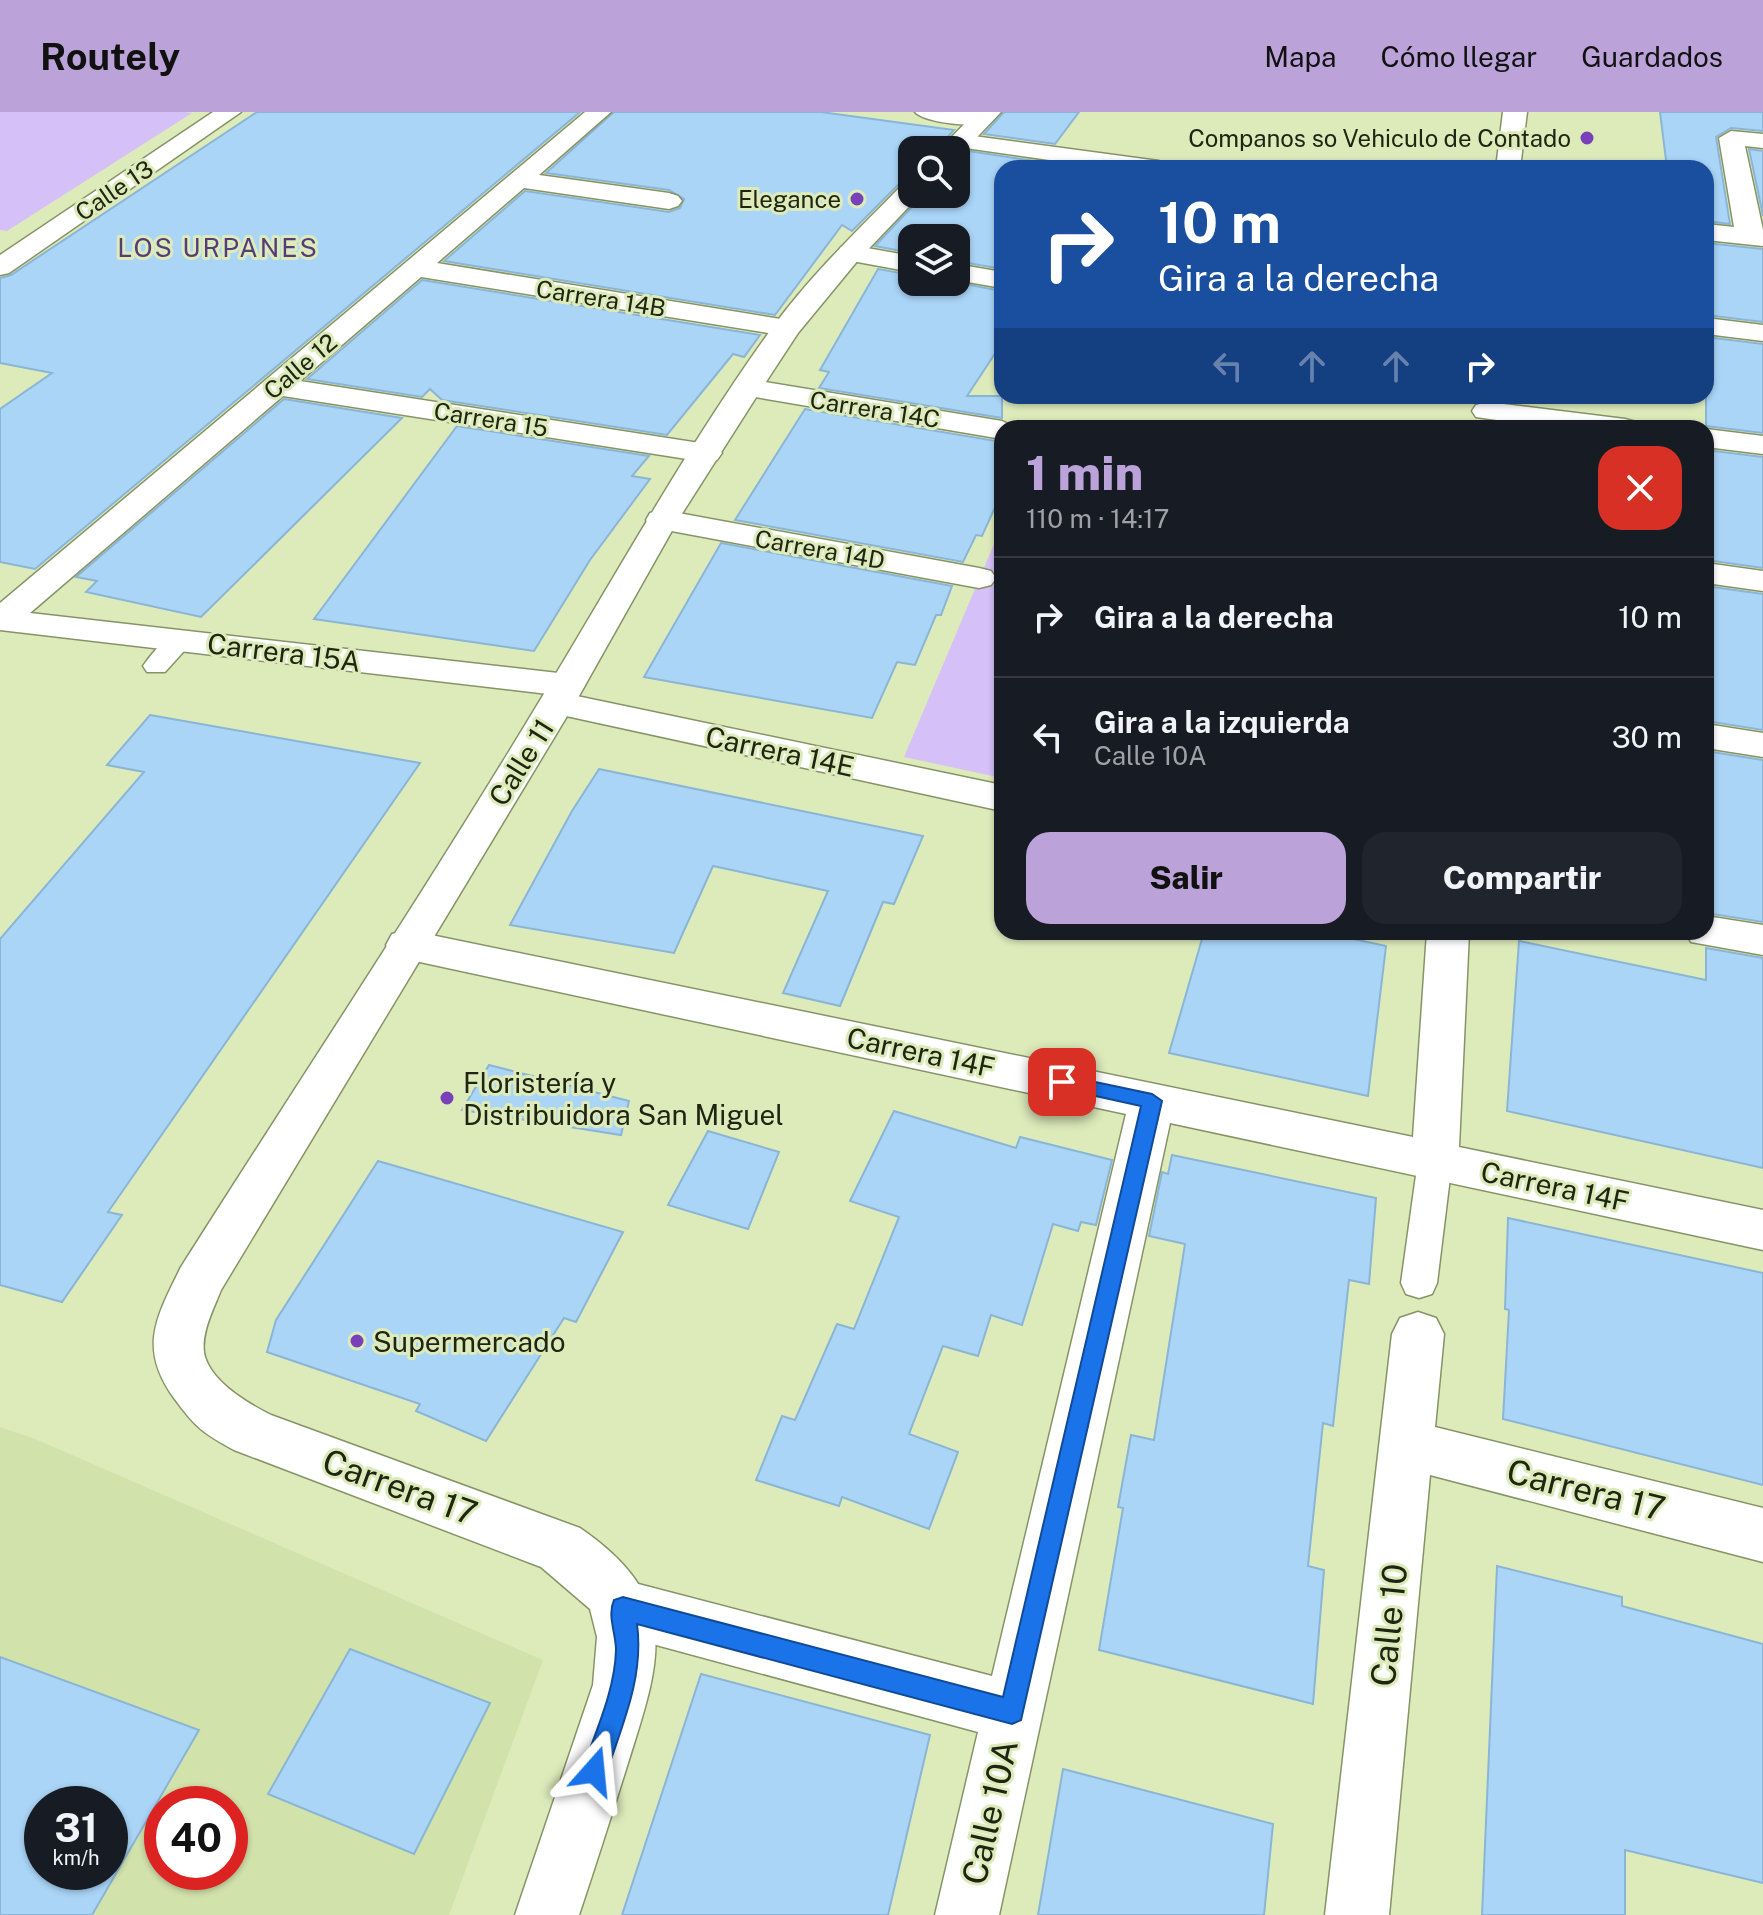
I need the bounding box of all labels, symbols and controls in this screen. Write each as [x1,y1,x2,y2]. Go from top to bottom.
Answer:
text: Routely [40,34,180,79]
text: Mapa [1264,40,1336,73]
text: Cómo llegar [1380,40,1537,73]
text: Guardados [1581,40,1723,73]
place label: Companos so Vehiculo de Contado [1188,124,1571,152]
marker: Companos so Vehiculo de Contado [1578,129,1596,147]
map controls [898,136,970,296]
button: search [898,136,970,208]
street label: Calle 13 [70,154,158,226]
place label: Elegance [738,185,841,213]
marker: Elegance [848,190,866,208]
text: 10 m [1158,190,1281,256]
icon: right [1026,192,1130,296]
button: layers [898,224,970,296]
district label: LOS URPANES [117,232,319,263]
text: Gira a la derecha [1158,257,1439,299]
street label: Carrera 14B [534,274,668,322]
street label: Calle 12 [258,327,342,405]
icon: left [1206,344,1250,388]
icon: ahead [1290,344,1334,388]
icon: ahead [1374,344,1418,388]
icon: right [1458,344,1502,388]
street label: Carrera 14C [808,385,942,433]
street label: Carrera 15 [432,396,550,442]
text: 1 min [1026,444,1143,501]
button: close [1598,446,1682,530]
text: 110 m · 14:17 [1026,503,1169,534]
street label: Carrera 14D [753,524,887,574]
icon: right [1026,595,1070,639]
text: Gira a la derecha [1094,599,1334,635]
text: 10 m [1618,599,1682,635]
street label: Carrera 15A [206,626,362,678]
text: Gira a la izquierda [1094,704,1350,740]
street label: Calle 11 [482,713,560,811]
icon: left [1026,715,1070,759]
street label: Carrera 14E [703,719,857,783]
text: 30 m [1612,719,1682,755]
text: Calle 10A [1094,740,1207,771]
button: Salir [1026,832,1346,924]
button: Compartir [1362,832,1682,924]
street label: Carrera 14F [844,1020,998,1084]
pin [1028,1048,1096,1116]
icon: arrive [1040,1060,1084,1104]
place label: Floristería y Distribuidora San Miguel [463,1066,784,1131]
marker: Floristería y Distribuidora San Miguel [438,1089,456,1107]
street label: Carrera 14F [1478,1154,1632,1218]
place label: Supermercado [373,1325,566,1358]
marker: Supermercado [348,1332,366,1350]
street label: Carrera 17 [317,1441,483,1533]
street label: Carrera 17 [1503,1451,1669,1529]
street label: Calle 10 [1363,1562,1415,1688]
position arrow [552,1729,636,1813]
street label: Calle 10A [954,1736,1026,1888]
speed limit sign: 40 [144,1786,248,1890]
text: 31 [54,1804,98,1851]
text: km/h [52,1846,100,1870]

